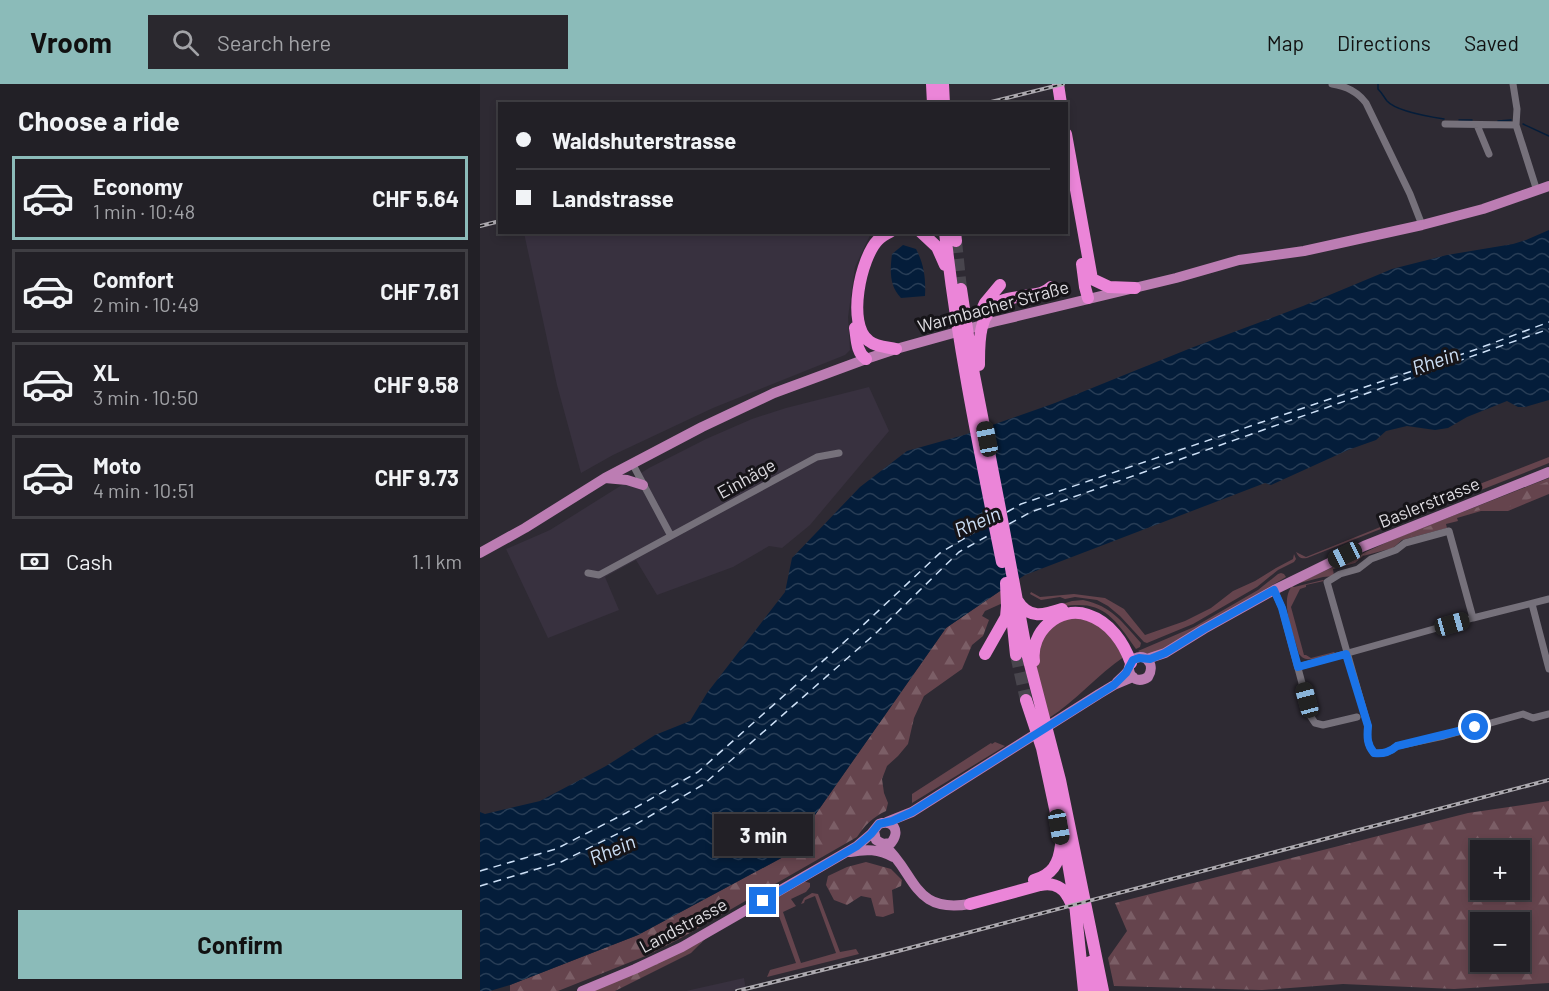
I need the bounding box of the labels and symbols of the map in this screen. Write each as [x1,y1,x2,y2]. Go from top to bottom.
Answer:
street label: Warmbacher Straße [915,275,1071,337]
water label: Rhein [1408,341,1462,379]
car [975,420,999,458]
street label: Einhäge [713,453,779,503]
street label: Baslerstrasse [1375,472,1483,532]
water label: Rhein [950,501,1004,541]
car [1325,539,1365,571]
car [1432,610,1472,638]
car [1294,680,1320,720]
route start [1461,713,1488,740]
car [1047,808,1071,846]
callout: 3 min [714,814,812,856]
water label: Rhein [585,829,639,869]
route end [749,887,776,914]
street label: Landstrasse [635,893,731,957]

